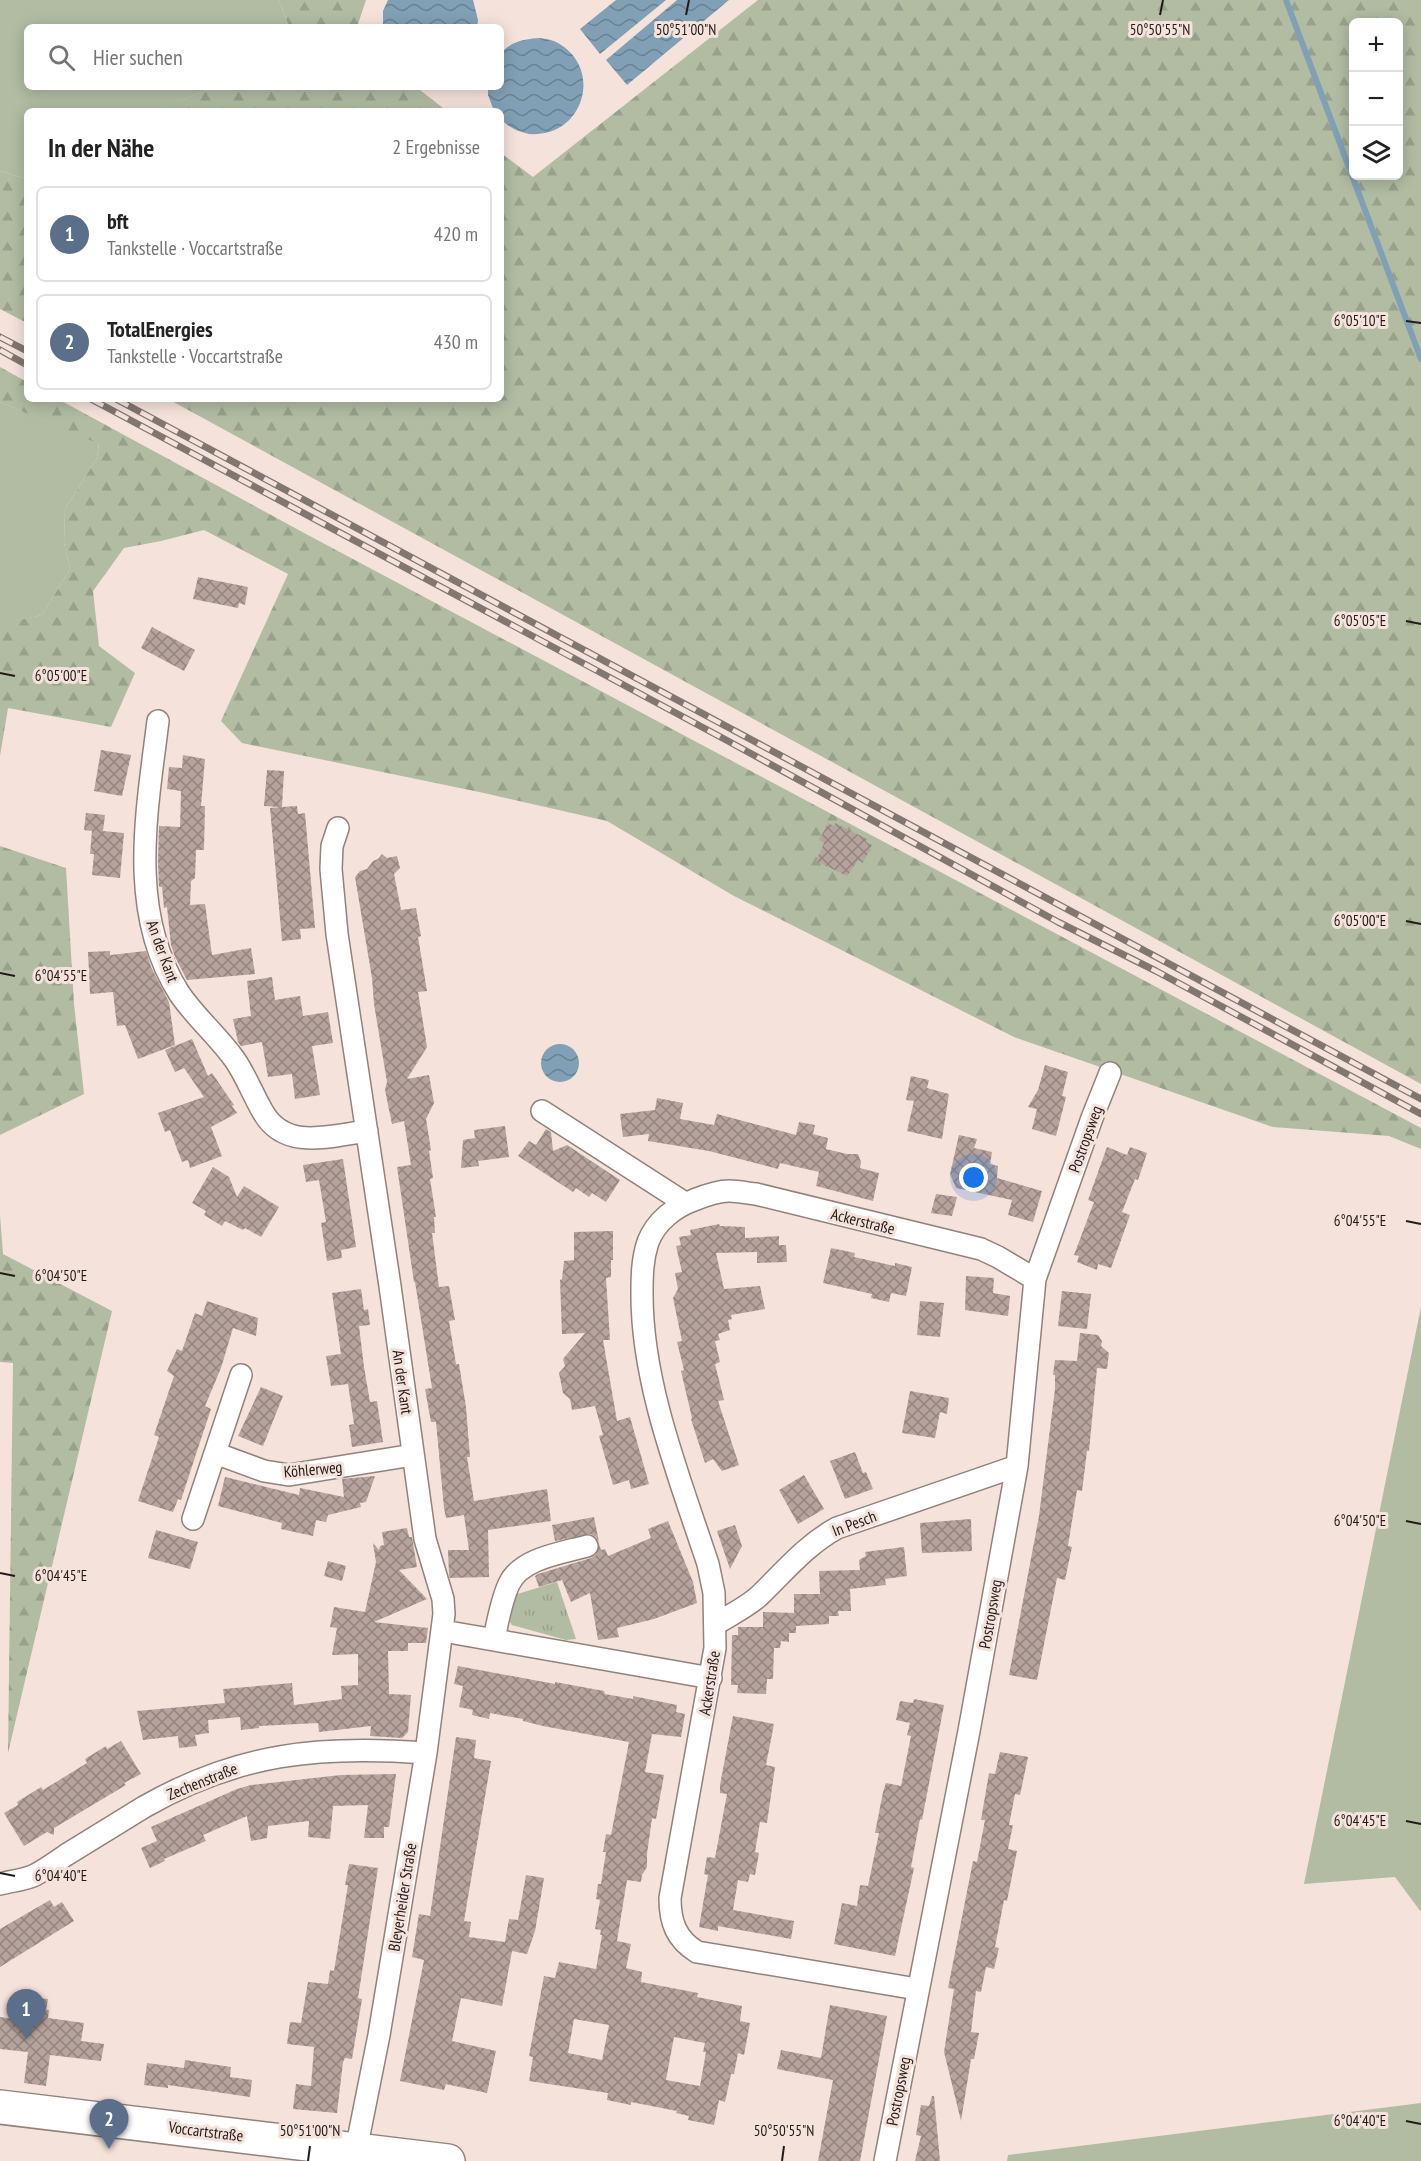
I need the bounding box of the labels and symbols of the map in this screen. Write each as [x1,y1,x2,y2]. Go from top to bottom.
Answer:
text: 50°51'00"N [656,20,716,39]
text: 50°50'55"N [1130,20,1190,39]
text: 6°05'10"E [1334,311,1386,330]
text: 6°05'05"E [1334,611,1386,630]
text: 6°05'00"E [35,666,87,685]
text: 6°05'00"E [1334,911,1386,930]
street label: An der Kant [143,917,184,985]
text: 6°04'55"E [35,966,87,985]
street label: Postropsweg [1064,1103,1106,1175]
your location [959,1163,988,1192]
street label: Ackerstraße [829,1203,897,1239]
text: 6°04'55"E [1334,1211,1386,1230]
text: 6°04'50"E [35,1266,87,1285]
street label: An der Kant [389,1349,417,1416]
street label: Köhlerweg [283,1456,343,1482]
street label: In Pesch [829,1505,879,1541]
text: 6°04'50"E [1334,1511,1386,1530]
text: 6°04'45"E [35,1566,87,1585]
street label: Postropsweg [974,1578,1006,1650]
street label: Ackerstraße [694,1649,724,1717]
street label: Zechenstraße [164,1758,240,1804]
text: 6°04'45"E [1334,1811,1386,1830]
street label: Bleyerheider Straße [384,1841,420,1953]
text: 6°04'40"E [35,1866,87,1885]
pin: 1 [6,1990,46,2039]
street label: Postropsweg [882,2055,914,2127]
pin: 2 [90,2100,128,2149]
text: 6°04'40"E [1334,2111,1386,2130]
street label: Voccartstraße [166,2116,245,2146]
text: 50°51'00"N [280,2121,340,2140]
text: 50°50'55"N [754,2121,814,2140]

